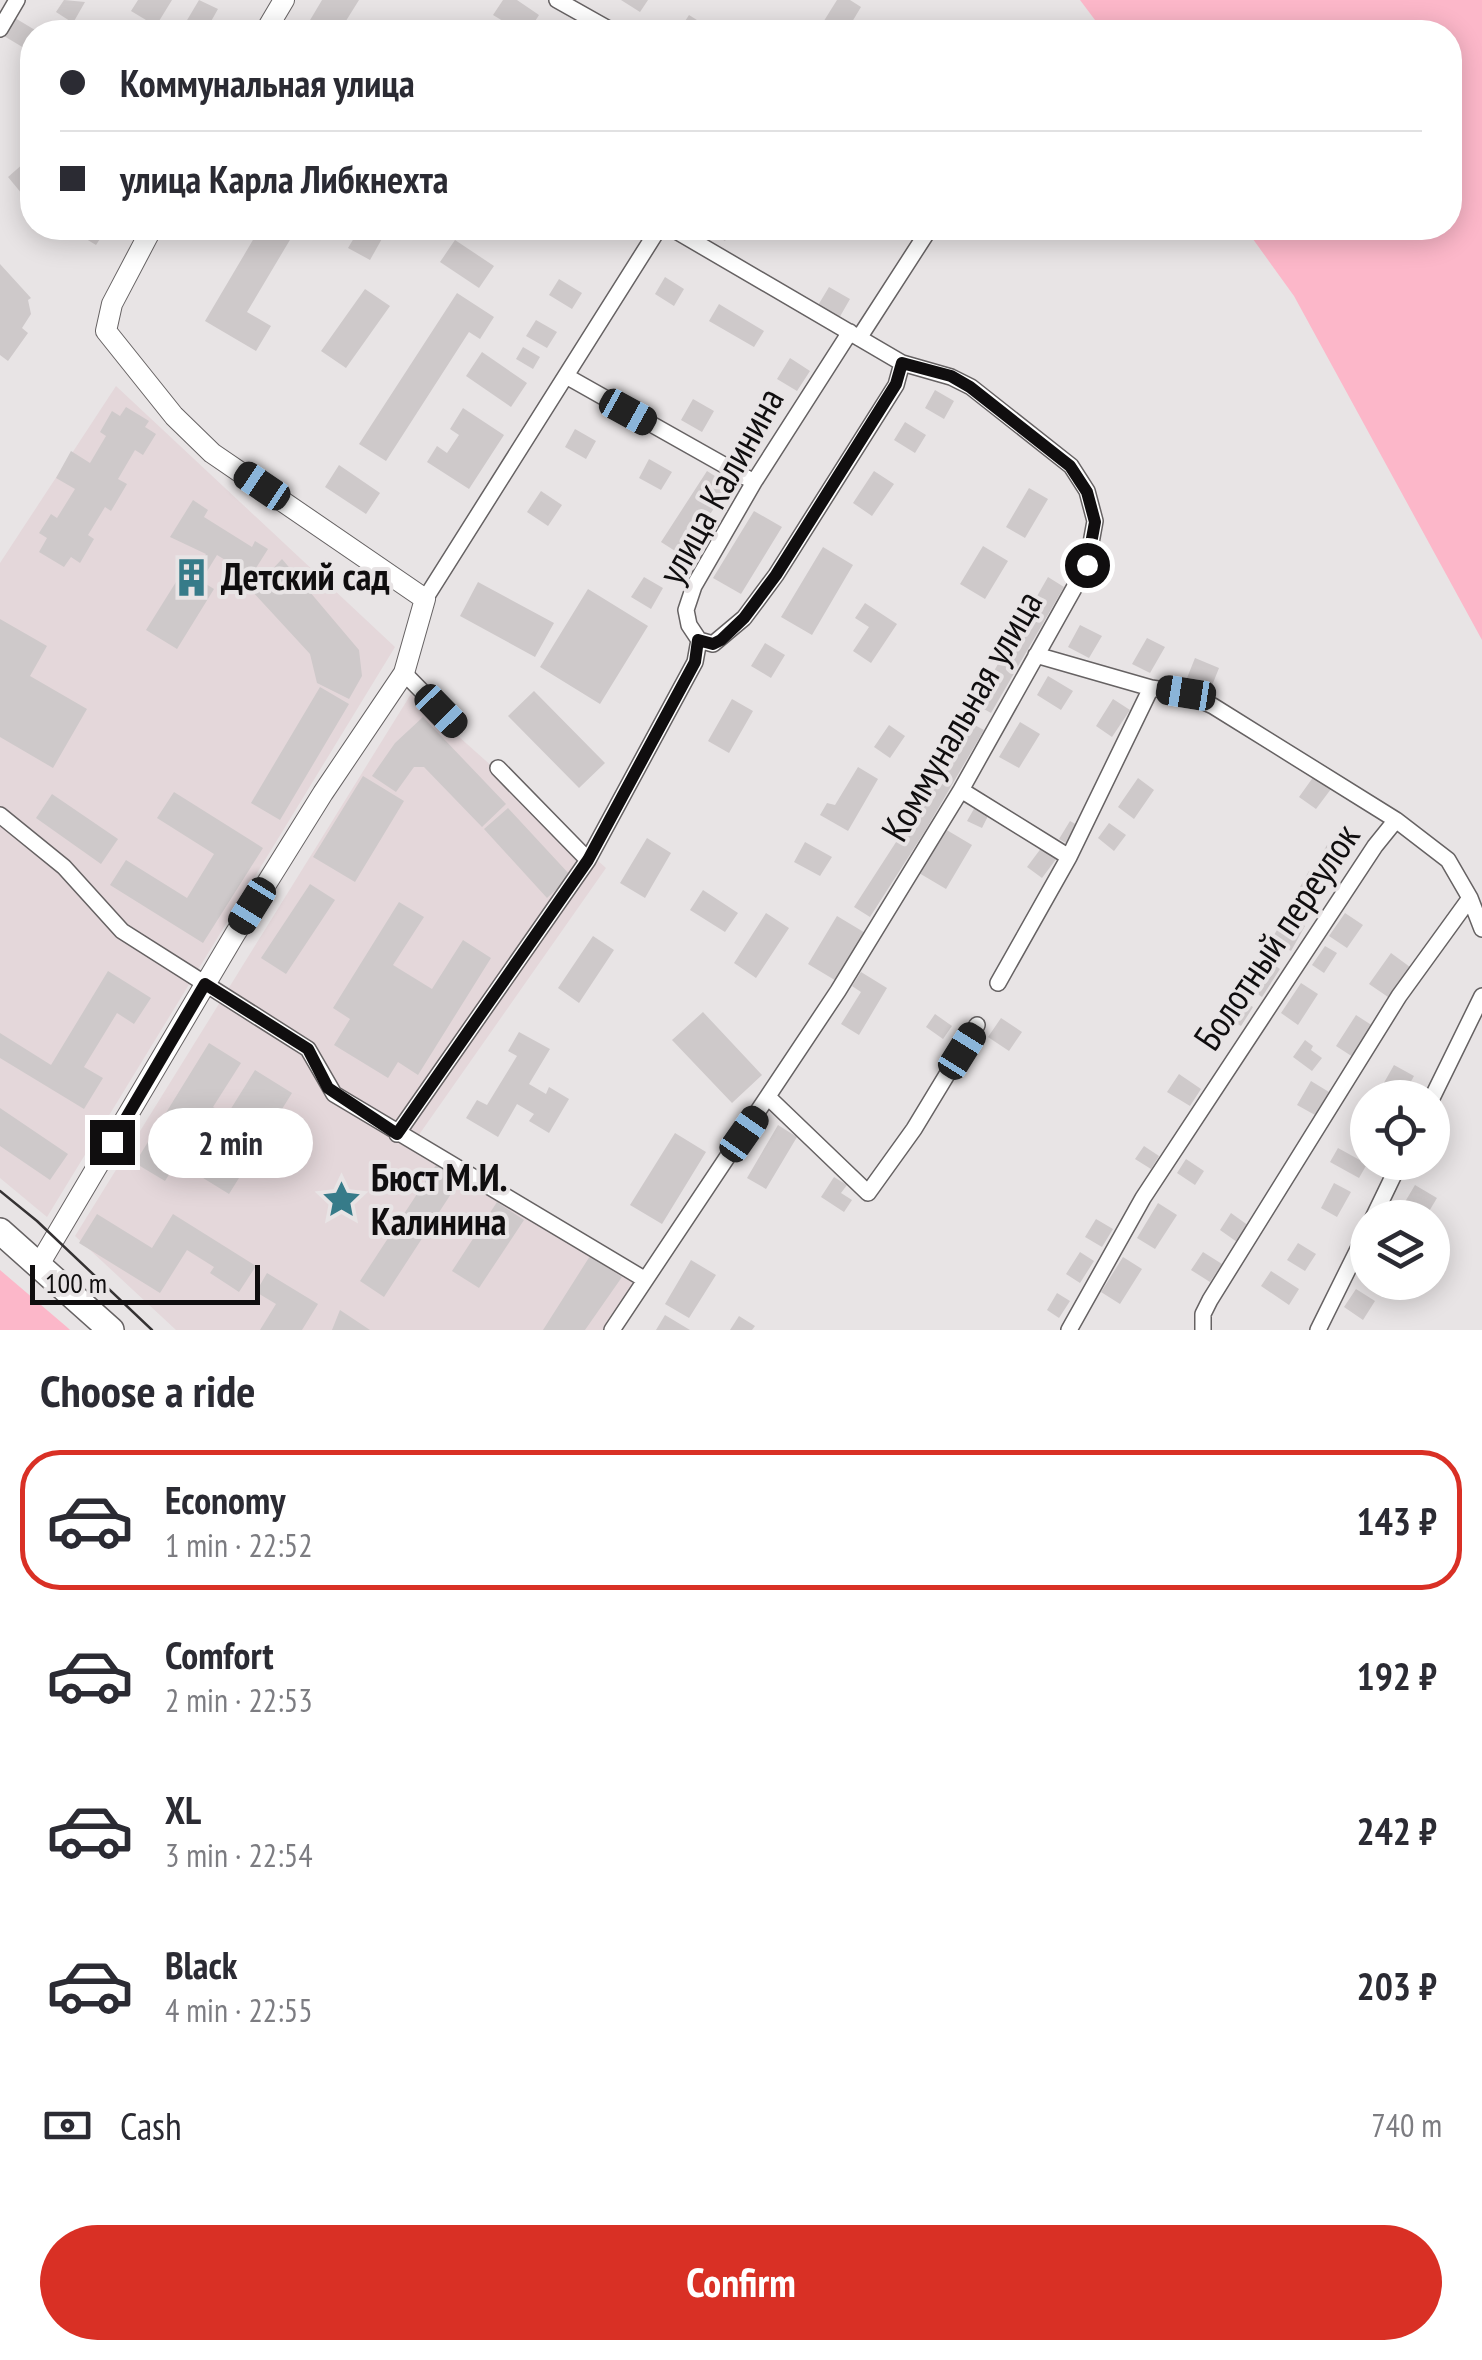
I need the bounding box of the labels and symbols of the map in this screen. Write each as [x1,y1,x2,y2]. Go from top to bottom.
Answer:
street label: улица Калинина [646,379,794,592]
car [594,384,662,440]
car [229,457,295,515]
route start [1065,543,1110,588]
place label: Детский сад [221,551,390,600]
building icon: Детский сад [170,556,212,598]
street label: Коммунальная улица [869,581,1052,849]
car [1154,673,1218,713]
car [409,679,473,743]
street label: Болотный переулок [1182,813,1370,1059]
car [223,873,281,939]
car [933,1018,991,1084]
car [715,1101,773,1167]
callout: 2 min [147,1107,312,1177]
route end [90,1120,135,1165]
place label: Бюст М.И. Калинина [371,1152,508,1245]
place icon: Бюст М.И. Калинина [320,1179,362,1221]
scale bar [30,1260,260,1304]

